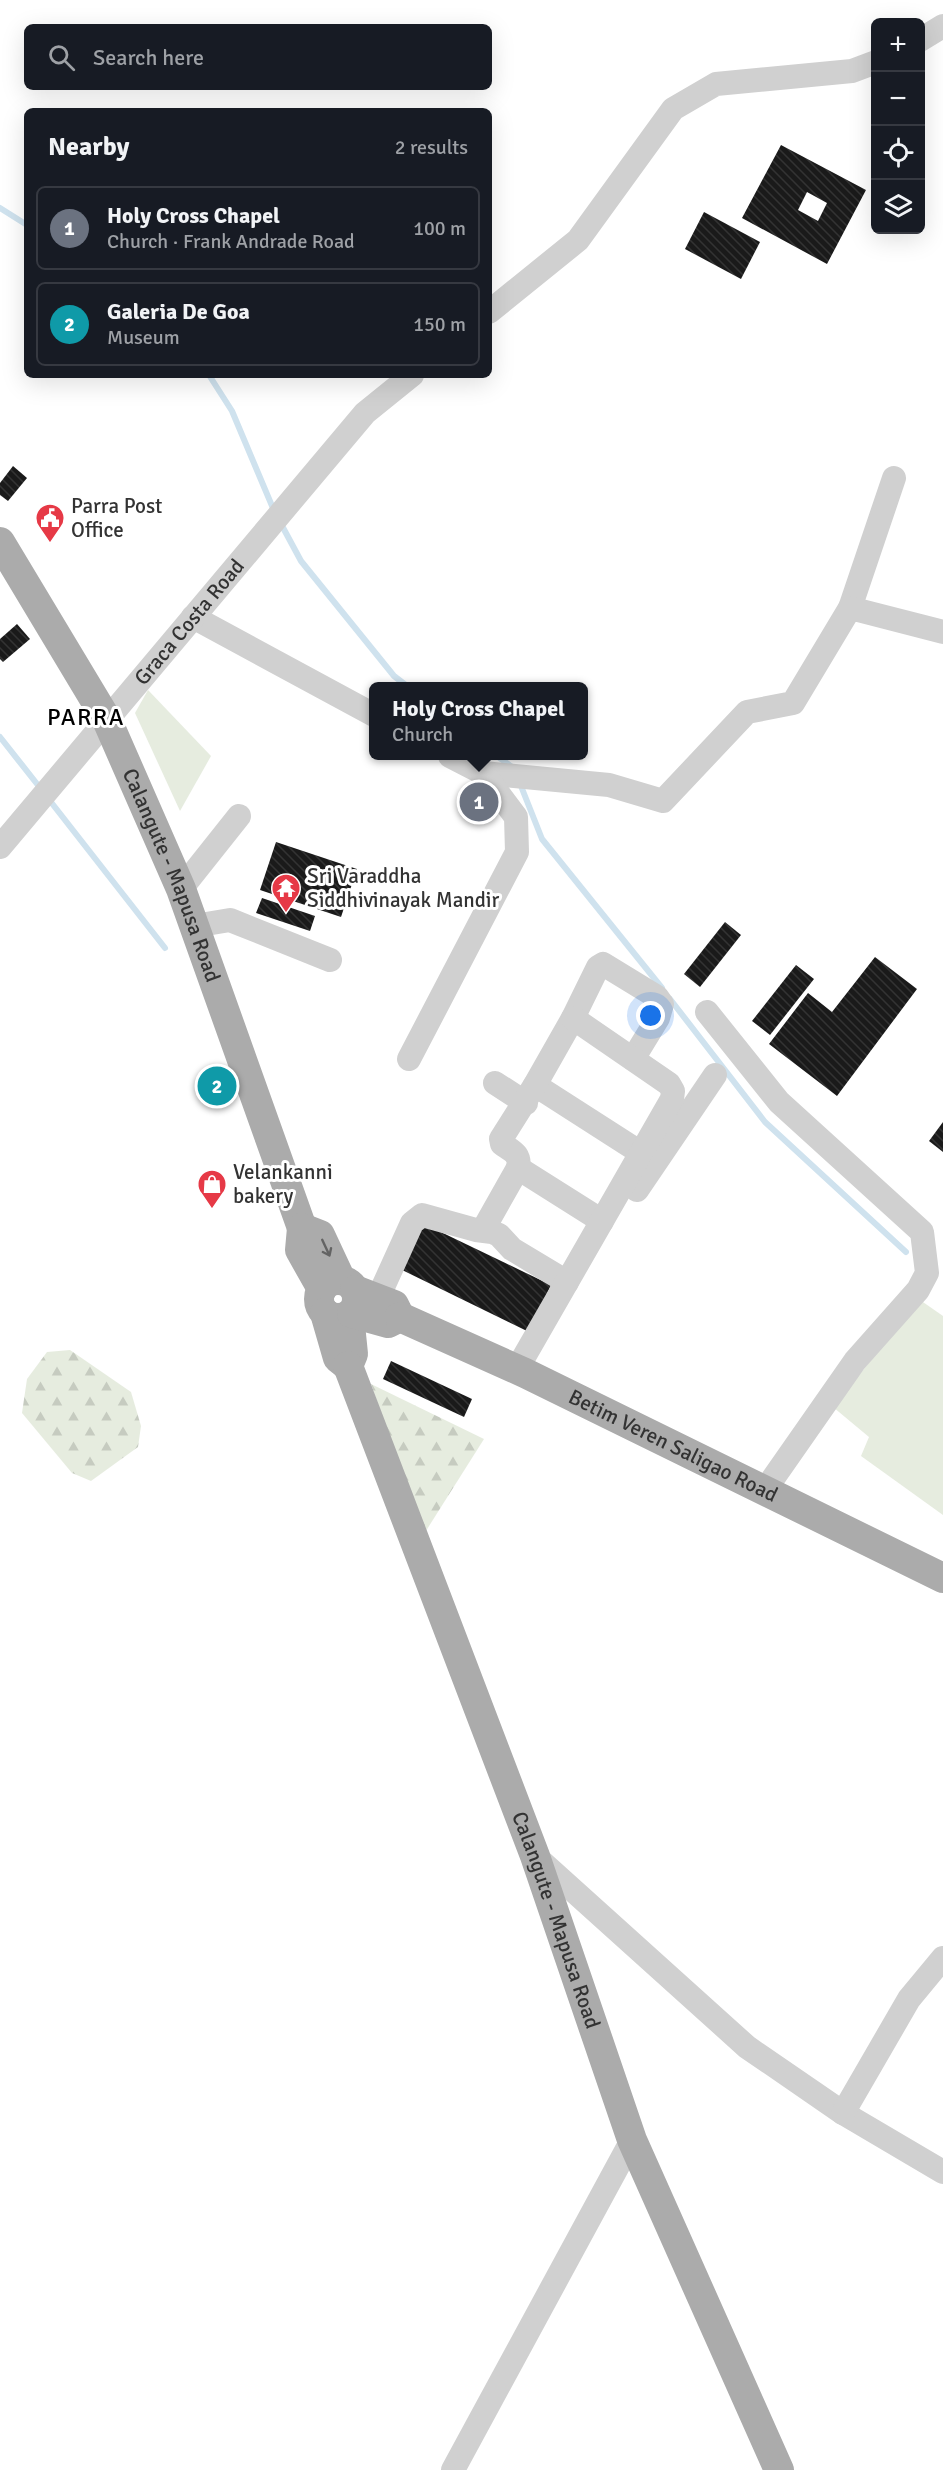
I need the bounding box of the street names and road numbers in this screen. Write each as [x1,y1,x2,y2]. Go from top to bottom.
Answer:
street label: Graca Costa Road [129,554,250,690]
street label: Calangute - Mapusa Road [117,764,226,986]
street label: Betim Veren Saligao Road [564,1383,782,1508]
street label: Calangute - Mapusa Road [506,1808,606,2032]

